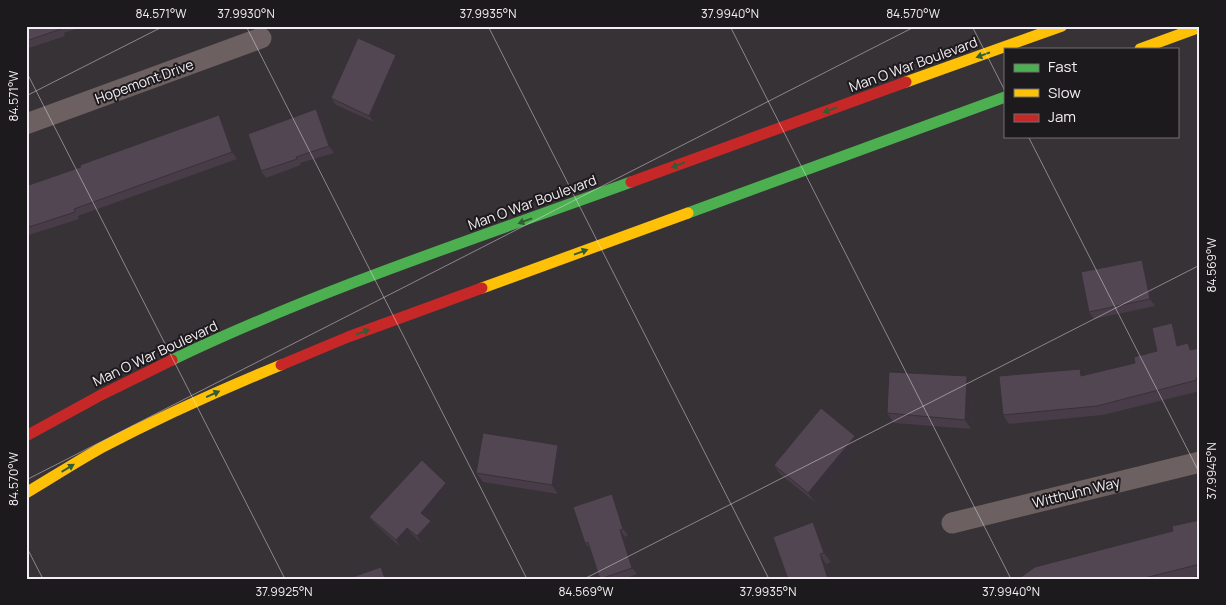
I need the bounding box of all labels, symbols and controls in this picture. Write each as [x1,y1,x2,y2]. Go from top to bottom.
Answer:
text: 84.571°W [135,5,187,22]
text: 37.9930°N [217,5,275,22]
text: 37.9935°N [460,5,516,22]
text: 37.9940°N [701,5,759,22]
text: 84.570°W [886,5,941,22]
street label: Man O War Boulevard [846,32,980,96]
legend [1004,48,1178,138]
one-way arrow [975,51,990,59]
street label: Hopemont Drive [92,54,196,108]
text: Fast [1048,56,1077,77]
text: 84.571°W [5,70,22,122]
text: Slow [1048,82,1081,103]
text: Jam [1048,106,1076,127]
one-way arrow [823,107,838,114]
one-way arrow [670,162,685,169]
street label: Man O War Boulevard [465,170,599,234]
one-way arrow [517,217,532,225]
text: 84.569°W [1203,237,1220,293]
one-way arrow [574,248,589,256]
street label: Man O War Boulevard [89,316,221,390]
one-way arrow [355,328,370,335]
one-way arrow [206,390,220,398]
text: 37.9945°N [1203,442,1220,500]
text: 84.570°W [5,451,22,506]
one-way arrow [62,464,75,473]
street label: Witthuhn Way [1030,472,1122,512]
text: 37.9925°N [255,583,313,600]
text: 84.569°W [558,583,614,600]
text: 37.9935°N [740,583,796,600]
text: 37.9940°N [982,583,1040,600]

